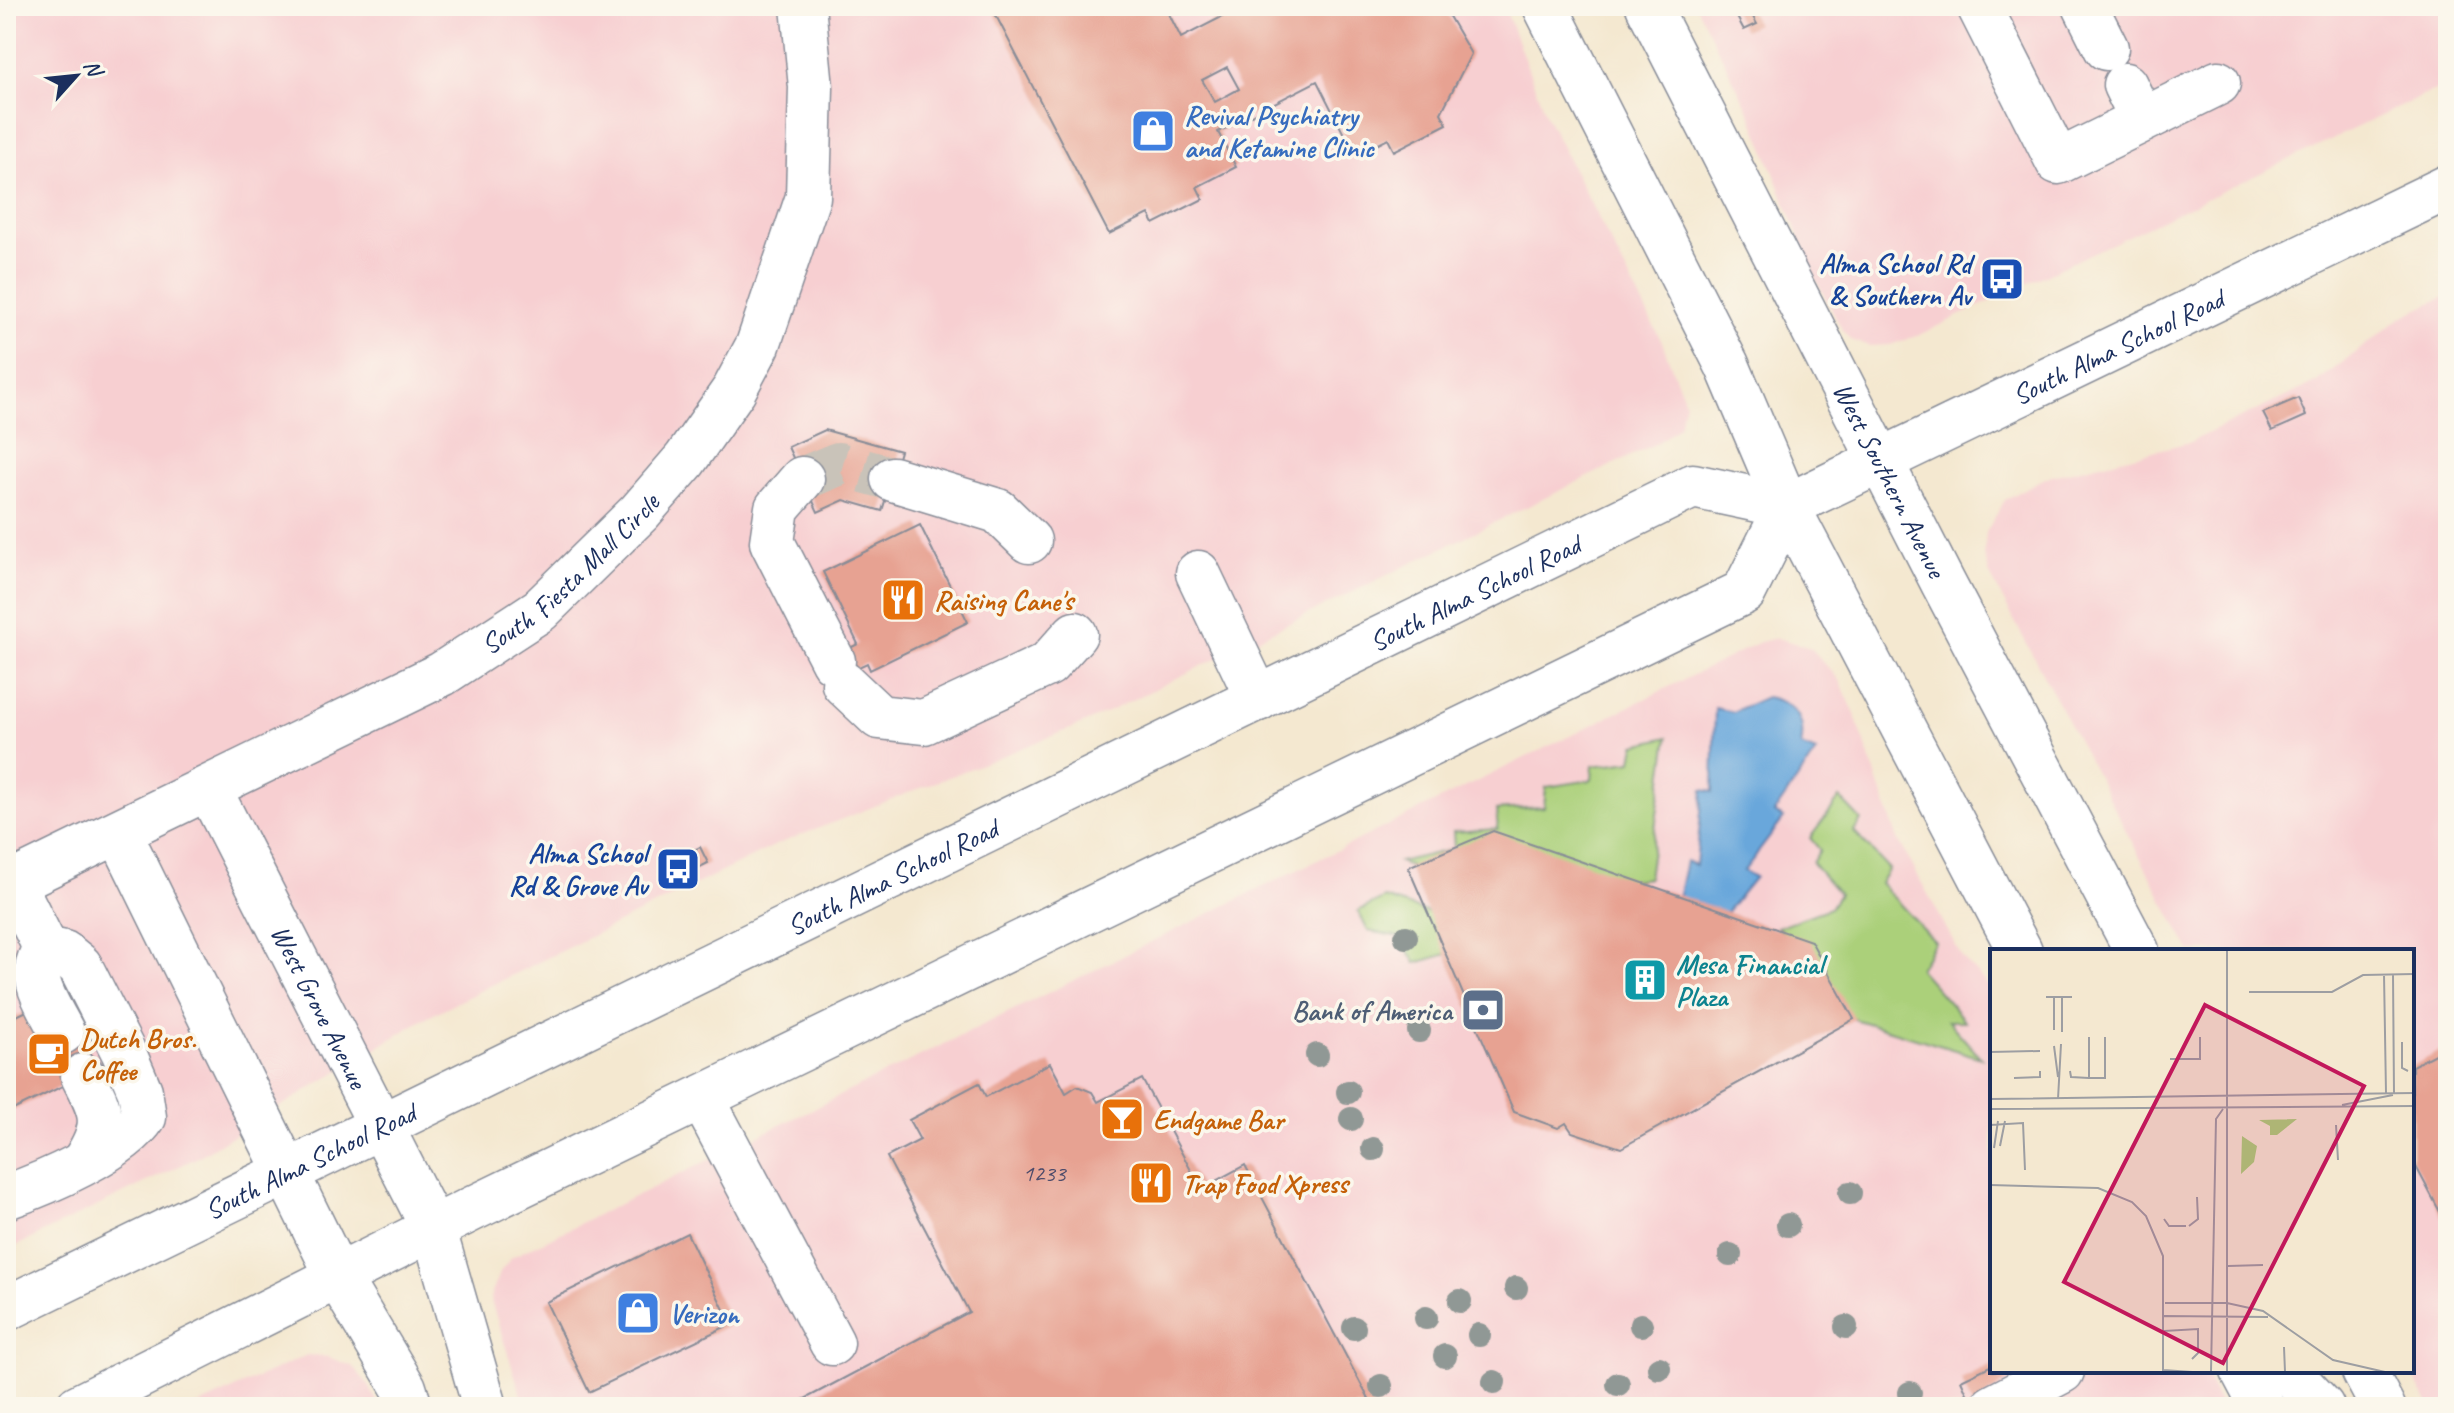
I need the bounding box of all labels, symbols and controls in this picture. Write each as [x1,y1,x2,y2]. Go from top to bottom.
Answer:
north arrow [36,36,116,116]
text: N [77,55,110,83]
place label: Revival Psychiatry and Ketamine Clinic [1184,98,1376,165]
shop icon: Revival Psychiatry and Ketamine Clinic [1129,107,1177,155]
place label: Alma School Rd & Southern Av [1819,246,1976,313]
bus stop icon: Alma School Rd & Southern Av [1978,255,2026,303]
street label: South Alma School Road [2007,279,2233,413]
street label: West Southern Avenue [1825,377,1955,585]
street label: South Fiesta Mall Circle [474,485,668,662]
street label: South Alma School Road [1364,525,1590,659]
restaurant icon: Raising Cane's [879,576,927,624]
place label: Raising Cane's [934,583,1076,618]
street label: South Alma School Road [781,809,1007,943]
place label: Alma School Rd & Grove Av [508,836,652,903]
bus stop icon: Alma School Rd & Grove Av [654,845,702,893]
street label: West Grove Avenue [263,919,377,1096]
place label: Mesa Financial Plaza [1676,947,1828,1014]
inset map [1990,949,2414,1373]
building icon: Mesa Financial Plaza [1621,956,1669,1004]
bank icon: Bank of America [1459,986,1507,1034]
place label: Bank of America [1292,993,1455,1028]
place label: Dutch Bros. Coffee [80,1021,196,1088]
cafe icon: Dutch Bros. Coffee [25,1030,73,1078]
street label: South Alma School Road [199,1093,425,1227]
bar icon: Endgame Bar [1098,1095,1146,1143]
place label: Endgame Bar [1153,1102,1286,1137]
house number: 1233 [1022,1158,1068,1188]
restaurant icon: Trap Food Xpress [1127,1159,1175,1207]
place label: Trap Food Xpress [1182,1166,1351,1201]
shop icon: Verizon [614,1289,662,1337]
place label: Verizon [669,1296,741,1331]

